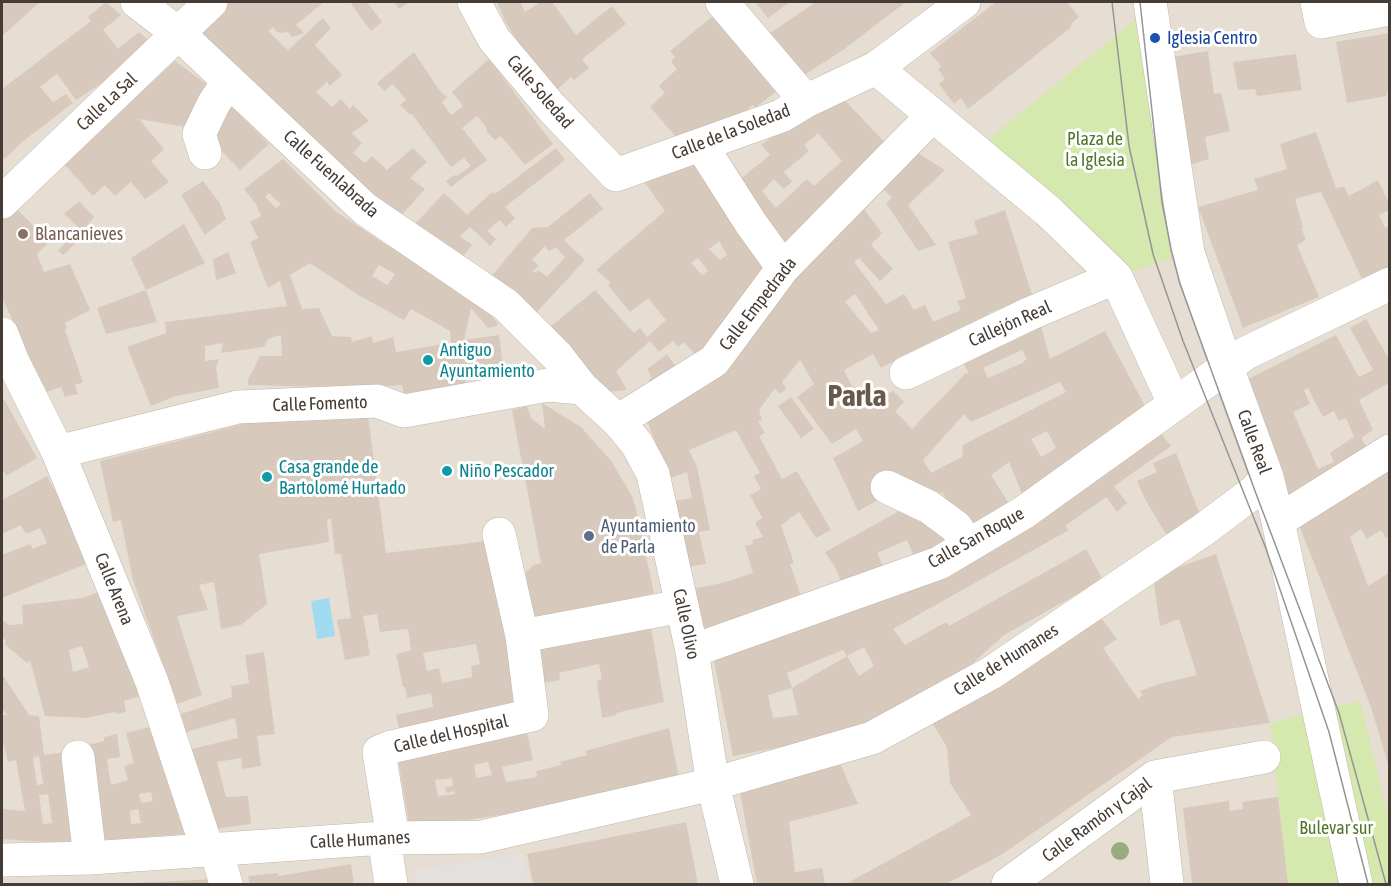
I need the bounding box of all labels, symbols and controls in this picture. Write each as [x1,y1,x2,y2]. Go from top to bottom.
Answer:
place label: Iglesia Centro [1167,27,1257,49]
marker: Iglesia Centro [1148,31,1162,45]
street label: Calle Soledad [502,51,578,133]
street label: Calle La Sal [72,69,142,135]
street label: Calle de la Soledad [669,99,793,165]
street label: Calle Fuenlabrada [279,125,383,223]
park label: Plaza de la Iglesia [1065,128,1125,170]
place label: Blancanieves [35,223,123,245]
marker: Blancanieves [16,227,30,241]
street label: Calle Empedrada [715,253,801,355]
street label: Callejón Real [965,296,1055,352]
place label: Antiguo Ayuntamiento [440,339,535,382]
marker: Antiguo Ayuntamiento [421,353,435,367]
district label: Parla [828,379,886,415]
street label: Calle Fomento [272,392,368,416]
street label: Calle Real [1232,407,1276,477]
place label: Casa grande de Bartolomé Hurtado [279,456,406,498]
place label: Niño Pescador [459,460,554,482]
marker: Niño Pescador [440,464,454,478]
marker: Casa grande de Bartolomé Hurtado [260,470,274,484]
street label: Calle San Roque [924,503,1028,573]
place label: Ayuntamiento de Parla [601,515,696,558]
marker: Ayuntamiento de Parla [582,529,596,543]
street label: Calle Arena [90,550,138,628]
street label: Calle Olivo [668,587,704,661]
street label: Calle de Humanes [950,619,1062,701]
street label: Calle del Hospital [392,710,510,758]
street label: Calle Ramón y Cajal [1038,773,1156,867]
park label: Bulevar sur [1299,817,1373,839]
street label: Calle Humanes [309,827,411,853]

